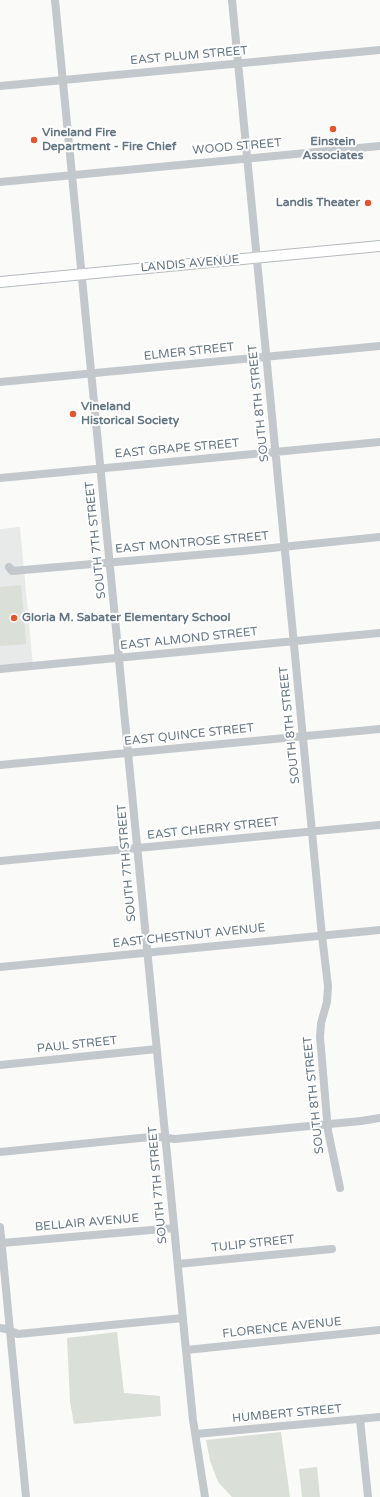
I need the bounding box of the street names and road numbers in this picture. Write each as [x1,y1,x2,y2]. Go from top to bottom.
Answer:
street label: EAST PLUM STREET [130,44,248,68]
street label: WOOD STREET [192,136,282,158]
street label: LANDIS AVENUE [140,253,240,275]
street label: ELMER STREET [143,340,235,364]
street label: SOUTH 8TH STREET [246,343,272,463]
street label: EAST GRAPE STREET [114,436,240,462]
street label: SOUTH 7TH STREET [83,480,109,600]
street label: EAST MONTROSE STREET [115,529,269,557]
street label: EAST ALMOND STREET [119,625,259,653]
street label: SOUTH 8TH STREET [277,665,303,785]
street label: EAST QUINCE STREET [123,721,255,749]
street label: SOUTH 7TH STREET [115,804,139,922]
street label: EAST CHERRY STREET [146,815,280,843]
street label: EAST CHESTNUT AVENUE [112,921,266,951]
street label: PAUL STREET [36,1034,118,1056]
street label: SOUTH 8TH STREET [301,1035,327,1155]
street label: SOUTH 7TH STREET [146,1126,170,1244]
street label: BELLAIR AVENUE [34,1211,140,1235]
street label: TULIP STREET [211,1232,295,1256]
street label: FLORENCE AVENUE [222,1315,342,1341]
street label: HUMBERT STREET [232,1402,342,1426]

